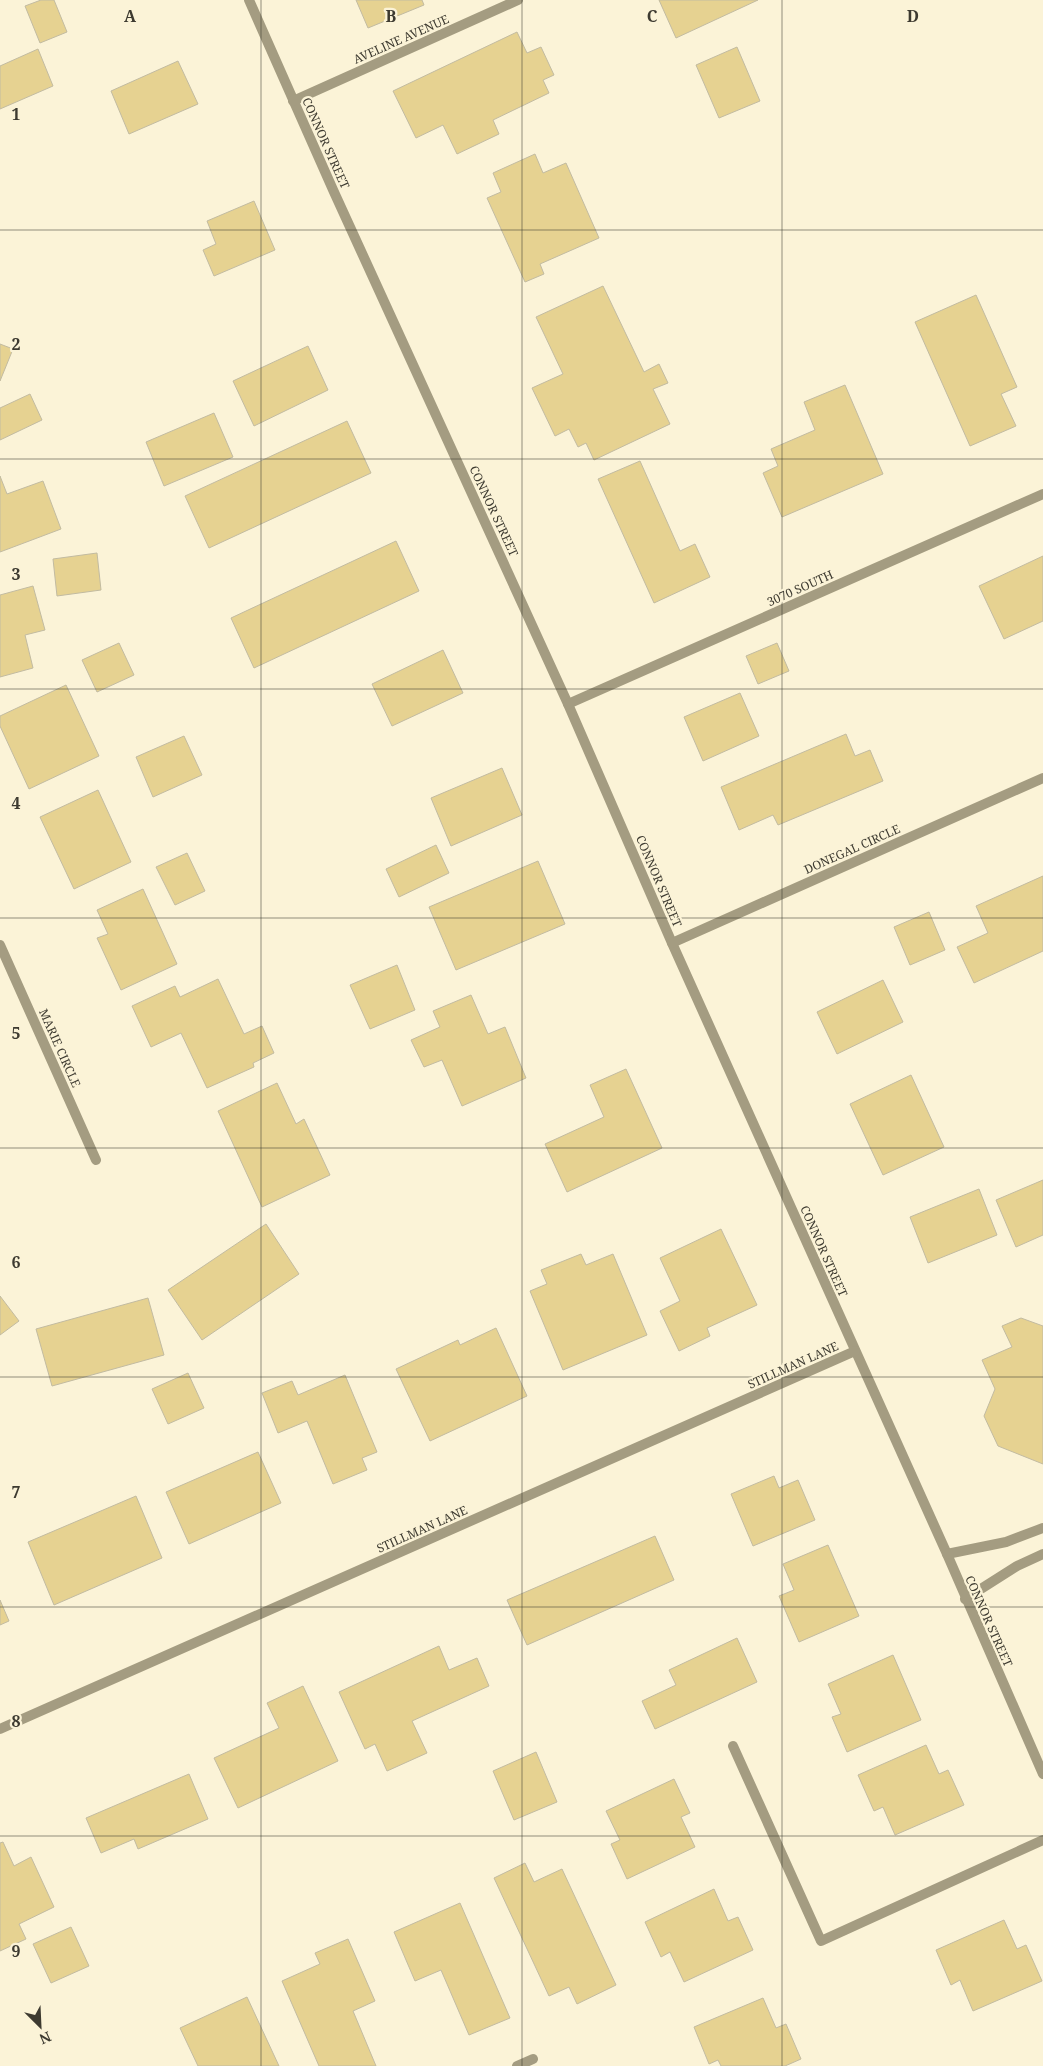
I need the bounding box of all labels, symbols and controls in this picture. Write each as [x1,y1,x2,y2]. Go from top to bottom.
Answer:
text: A [124,5,137,27]
text: B [386,5,397,27]
text: C [647,5,658,27]
text: D [907,5,919,27]
street label: AVELINE AVENUE [350,10,452,68]
street label: CONNOR STREET [298,95,354,192]
text: 1 [11,103,21,125]
text: 2 [11,333,21,355]
street label: CONNOR STREET [466,463,523,560]
text: 3 [11,563,21,585]
street label: 3070 SOUTH [764,566,836,610]
text: 4 [11,792,21,814]
street label: DONEGAL CIRCLE [801,820,903,878]
street label: CONNOR STREET [632,832,686,930]
street label: MARIE CIRCLE [35,1006,85,1090]
text: 5 [11,1022,21,1044]
street label: CONNOR STREET [796,1203,852,1300]
text: 6 [11,1251,21,1273]
street label: STILLMAN LANE [745,1337,841,1393]
text: 7 [11,1481,21,1503]
street label: STILLMAN LANE [374,1501,470,1557]
street label: CONNOR STREET [961,1573,1017,1670]
text: 8 [11,1710,21,1732]
text: 9 [11,1940,21,1962]
north arrow [15,2001,65,2051]
text: N [37,2027,54,2049]

